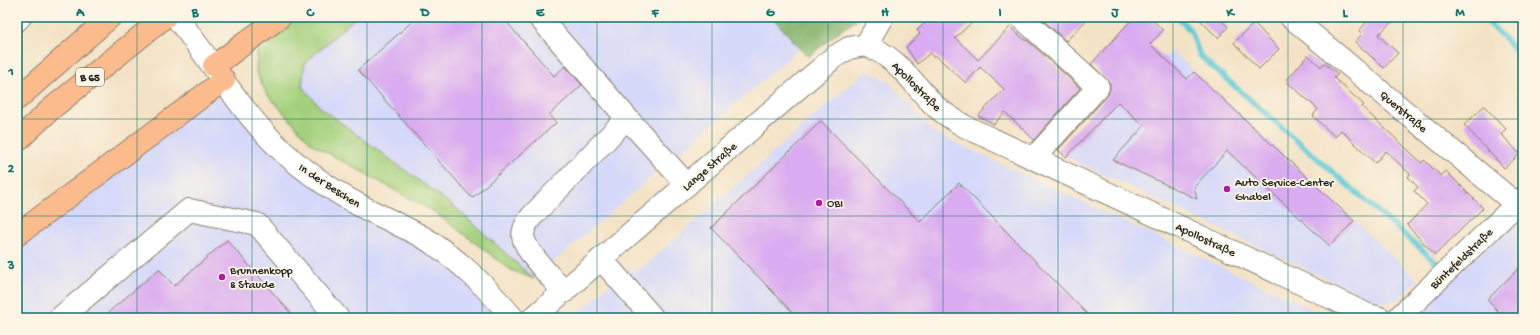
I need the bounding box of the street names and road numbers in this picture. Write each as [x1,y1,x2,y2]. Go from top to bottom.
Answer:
street label: Apollostraße [888,60,944,116]
road number: B 65 [76,68,104,86]
street label: Querstraße [1376,89,1430,137]
street label: Lange Straße [680,140,741,195]
street label: In der Beschen [295,161,363,212]
street label: Apollostraße [1173,221,1238,261]
street label: Büntefeldstraße [1427,225,1497,294]

